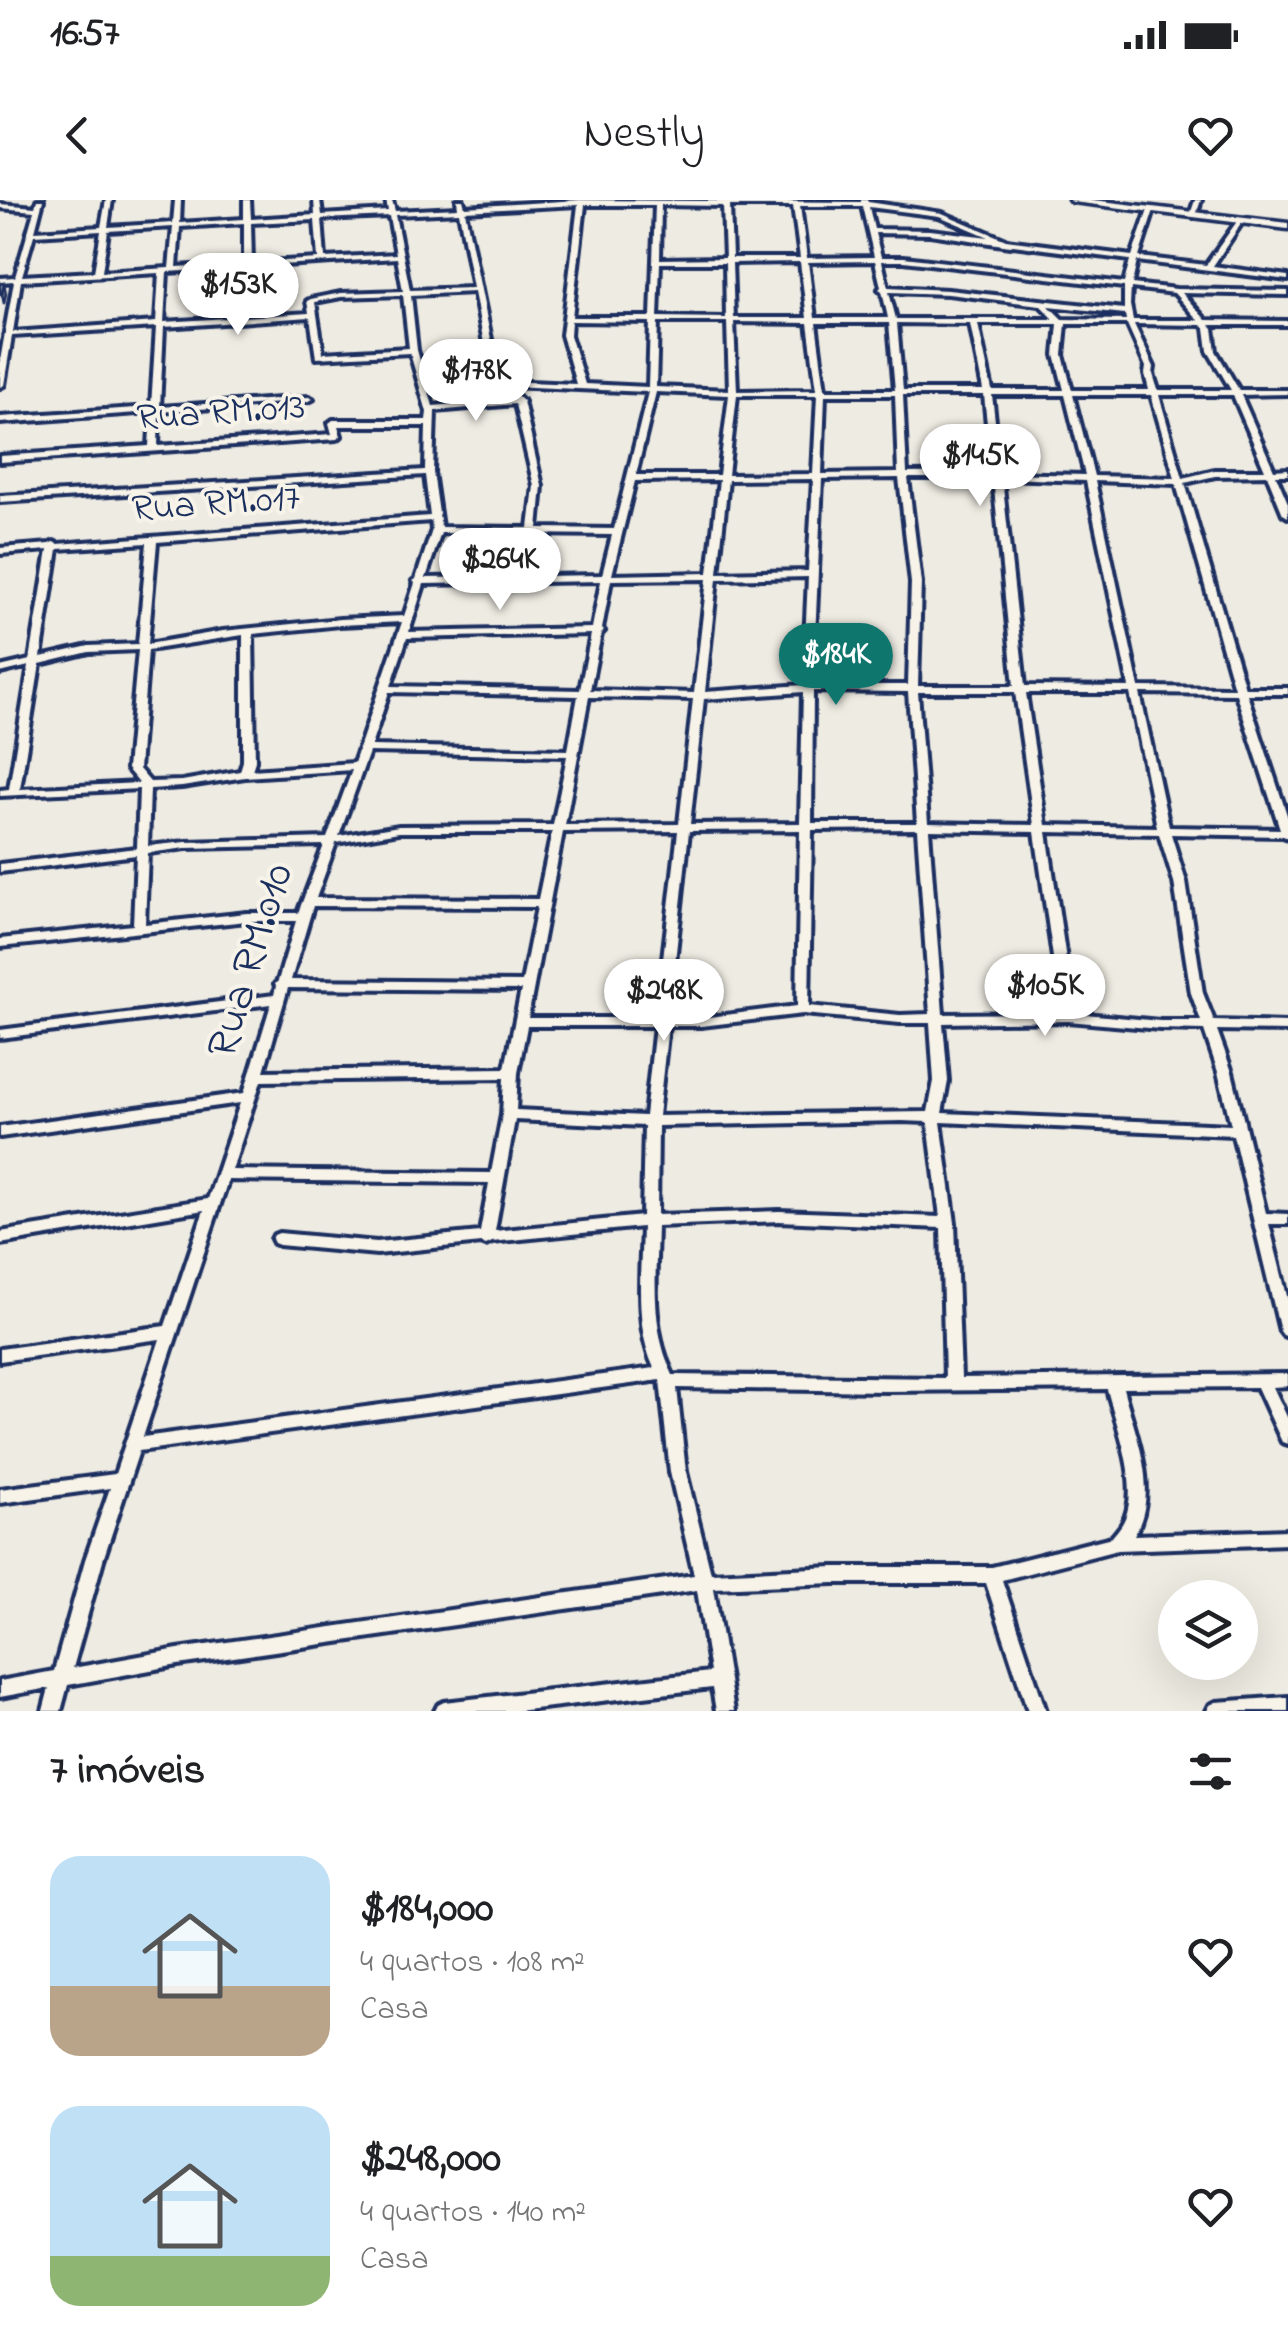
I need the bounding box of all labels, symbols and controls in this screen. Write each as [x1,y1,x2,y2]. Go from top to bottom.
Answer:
text: 16:57 [50,7,119,63]
text: Nestly [583,102,705,168]
icon: back [50,108,105,163]
icon: heart [1183,108,1238,163]
pin: $153K [168,253,308,338]
text: $153K [200,262,276,309]
pin: $178K [406,339,546,424]
text: $178K [441,348,511,395]
street label: Rua RM.013 [135,380,307,448]
pin: $145K [910,424,1050,509]
text: $145K [942,433,1018,480]
street label: Rua RM.017 [130,471,302,539]
pin: $264K [430,528,570,613]
text: $264K [461,537,539,584]
pin: $184K [766,623,906,708]
text: $184K [801,632,871,679]
street label: Rua RM.010 [191,855,313,1067]
pin: $105K [975,954,1115,1039]
pin: $248K [594,959,734,1044]
text: $105K [1006,963,1084,1010]
text: $248K [626,968,702,1015]
map controls [1158,1580,1258,1680]
button: layers [1158,1580,1258,1680]
text: 7 imóveis [50,1741,205,1802]
icon: filters [1183,1744,1238,1799]
text: $184,000 [360,1879,493,1940]
icon: home [130,1896,250,2016]
icon: heart [1183,1929,1238,1984]
text: 4 quartos · 108 m² [360,1940,585,1987]
text: Casa [360,1987,428,2034]
text: $248,000 [360,2129,501,2190]
icon: home [130,2146,250,2266]
icon: heart [1183,2179,1238,2234]
text: 4 quartos · 140 m² [360,2190,586,2237]
text: Casa [360,2237,428,2284]

